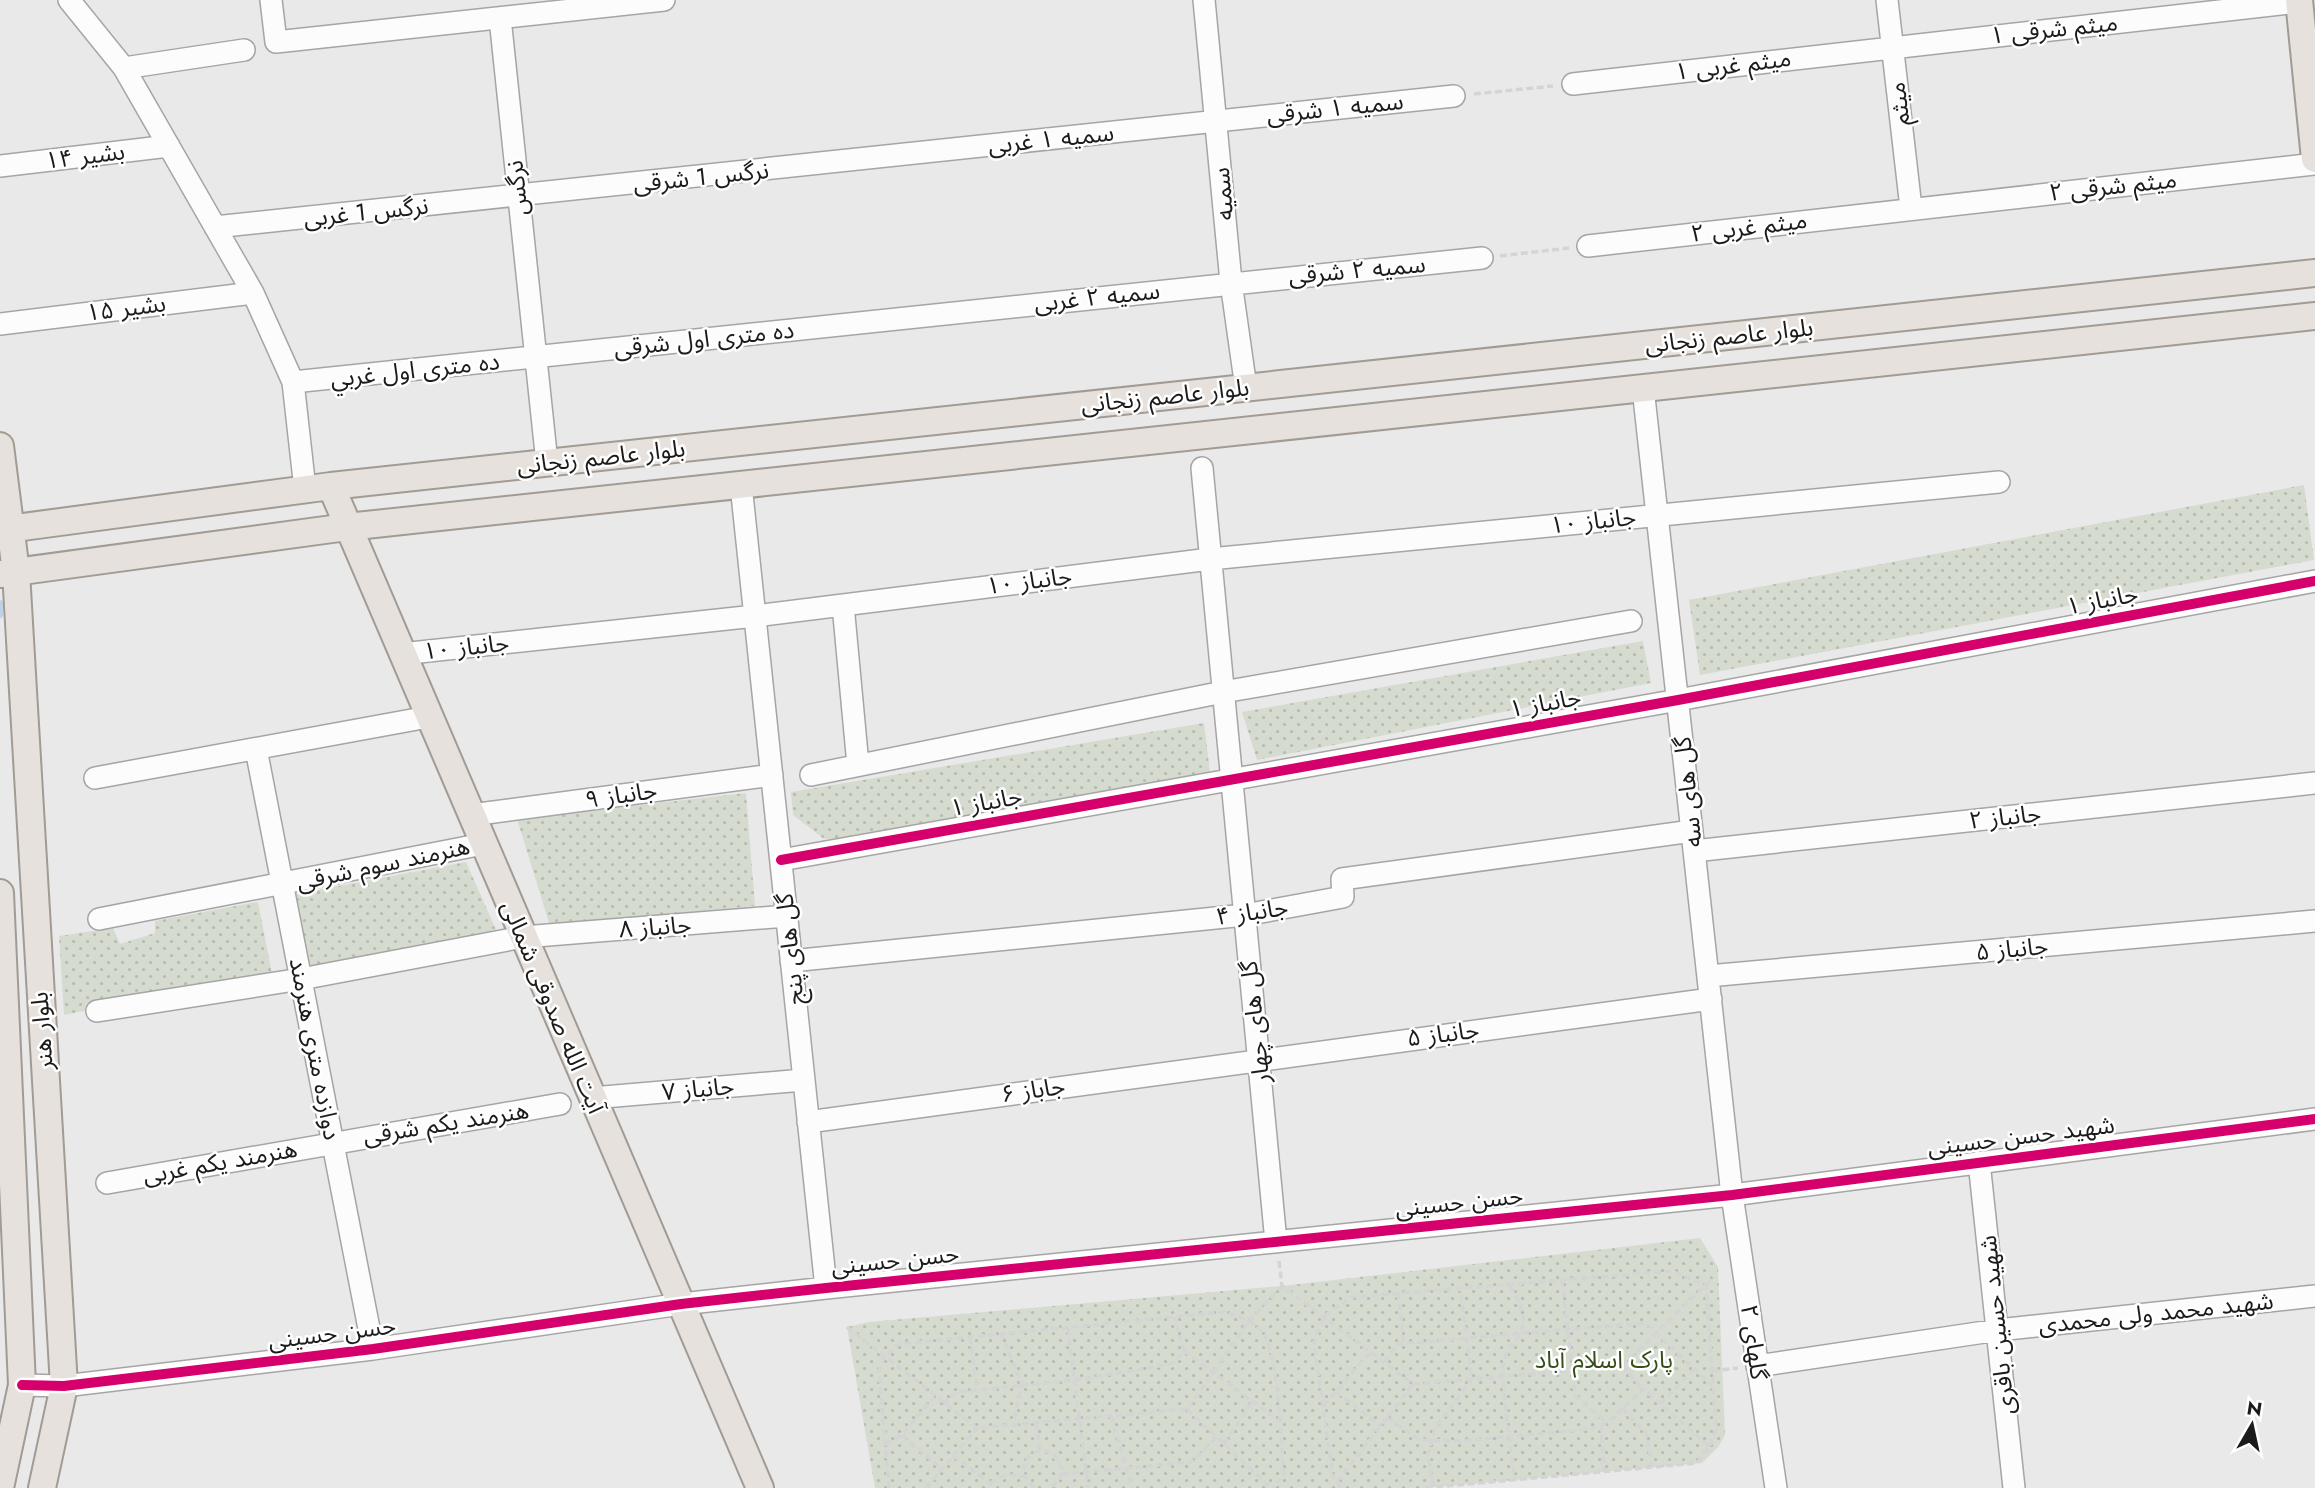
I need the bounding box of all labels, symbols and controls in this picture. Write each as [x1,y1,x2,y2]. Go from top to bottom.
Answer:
street label: میثم شرقی ۱ [1988,4,2119,53]
street label: میثم غربی ۱ [1673,40,1793,89]
street label: میثم [1878,80,1919,128]
street label: سمیه ۱ شرقی [1265,83,1405,132]
street label: سمیه ۱ غربی [986,114,1116,163]
street label: بشیر ۱۴ [43,133,127,178]
street label: نرگس 1 شرقی [631,152,771,201]
street label: نرگس [496,159,537,217]
street label: میثم شرقی ۲ [2047,161,2178,210]
street label: سمیه [1203,166,1242,222]
street label: نرگس 1 غربی [302,188,430,235]
street label: میثم غربی ۲ [1689,202,1809,251]
street label: سمیه ۲ شرقی [1287,246,1427,293]
street label: سمیه ۲ غربی [1032,272,1162,321]
street label: بشیر ۱۵ [84,285,168,330]
street label: بلوار عاصم زنجانی [1643,309,1815,362]
street label: ده متری اول شرقی [612,312,796,365]
street label: ده متری اول غربي [328,343,502,397]
street label: بلوار عاصم زنجانی [1079,369,1251,422]
street label: بلوار عاصم زنجانی [515,430,687,483]
street label: جانباز ۱۰ [1548,499,1638,542]
street label: جانباز ۱۰ [984,558,1074,603]
street label: جانباز ۱ [2063,575,2141,624]
street label: جانباز ۱۰ [421,625,511,668]
street label: جانباز ۱ [1506,679,1584,726]
street label: گل های سه [1664,734,1711,849]
street label: جانباز ۹ [583,772,659,817]
street label: جانباز ۱ [947,778,1025,825]
street label: جانباز ۲ [1967,795,2043,838]
street label: هنرمند سوم شرقی [293,828,473,900]
street label: جانباز ۴ [1214,889,1290,934]
street label: گل های پنج [766,891,813,1006]
street label: آیت الله صدوقی شمالی [493,895,615,1120]
street label: جانباز ۸ [618,907,692,946]
street label: جانباز ۵ [1974,928,2050,969]
street label: دوازده متری هنرمند [281,955,350,1143]
street label: گل های چهار [1231,958,1278,1086]
street label: بلوار هنر [21,991,62,1072]
street label: جانباز ۵ [1405,1012,1481,1055]
street label: جانباز ۷ [660,1068,736,1109]
street label: جاباز ۶ [999,1068,1067,1111]
street label: هنرمند یکم شرقی [361,1092,531,1153]
street label: شهید حسن حسینی [1925,1107,2117,1164]
street label: هنرمند یکم غربی [140,1131,300,1192]
street label: حسن حسینی [1393,1177,1525,1226]
street label: شهید حسین باقری [1970,1234,2023,1416]
street label: حسن حسینی [829,1235,961,1284]
street label: شهید محمد ولی محمدی [2037,1283,2275,1342]
street label: گلهای ۲ [1732,1302,1777,1383]
street label: حسن حسینی [266,1307,398,1358]
park label: پارک اسلام آباد [1535,1342,1673,1378]
north arrow [2217,1390,2287,1460]
text: N [2245,1394,2264,1423]

